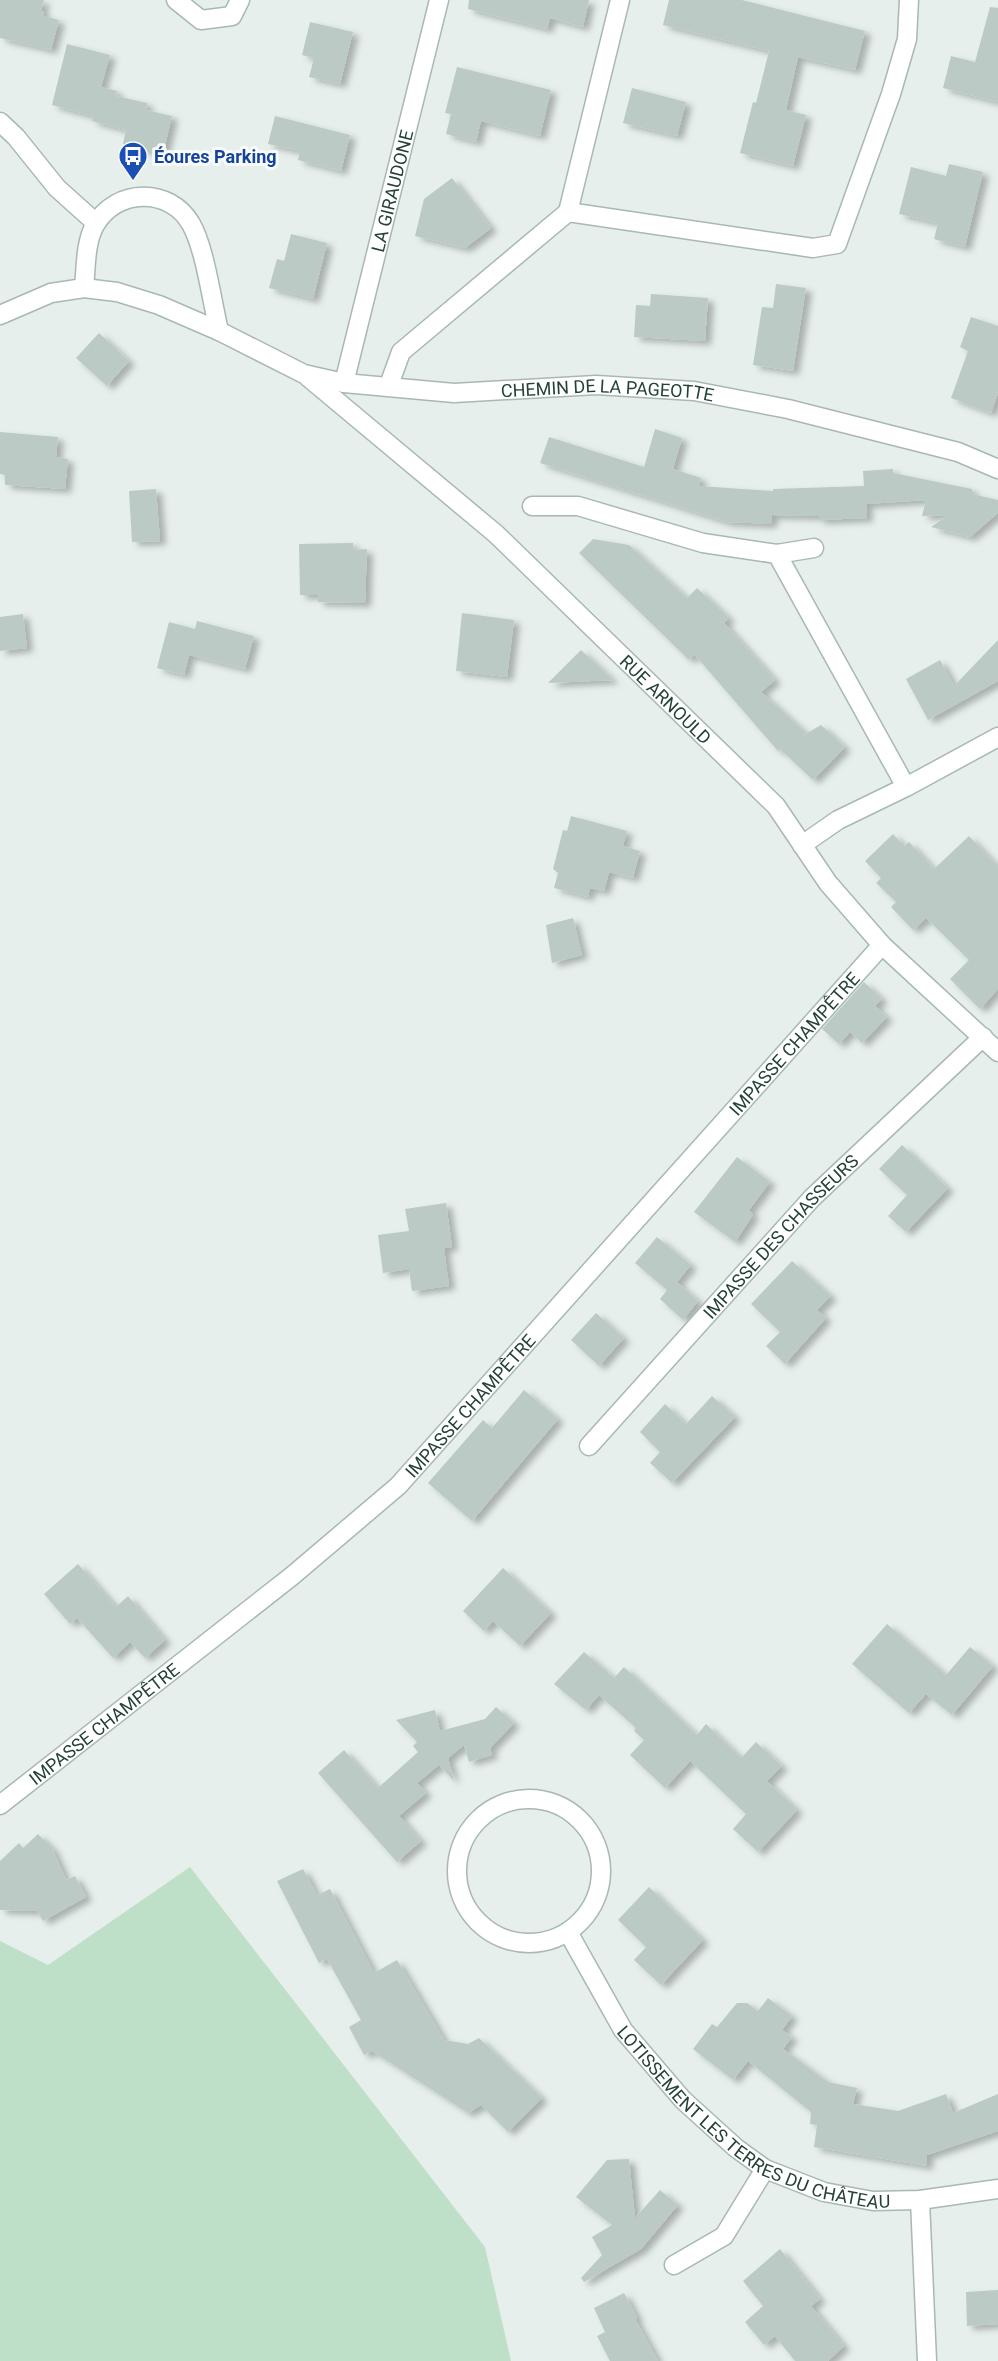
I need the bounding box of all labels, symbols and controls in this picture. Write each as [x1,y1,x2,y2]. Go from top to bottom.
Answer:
street label: LA GIRAUDONE [366,128,417,254]
bus stop icon: Éoures Parking [117,140,149,182]
place label: Éoures Parking [154,146,277,167]
street label: CHEMIN DE LA PAGEOTTE [500,374,716,405]
street label: RUE ARNOULD [616,650,716,748]
street label: IMPASSE CHAMPÊTRE [725,968,863,1119]
street label: IMPASSE DES CHASSEURS [698,1150,862,1323]
street label: IMPASSE CHAMPÊTRE [401,1330,539,1481]
street label: IMPASSE CHAMPÊTRE [25,1658,183,1789]
street label: LOTISSEMENT LES TERRES DU CHÂTEAU [613,2021,891,2212]

